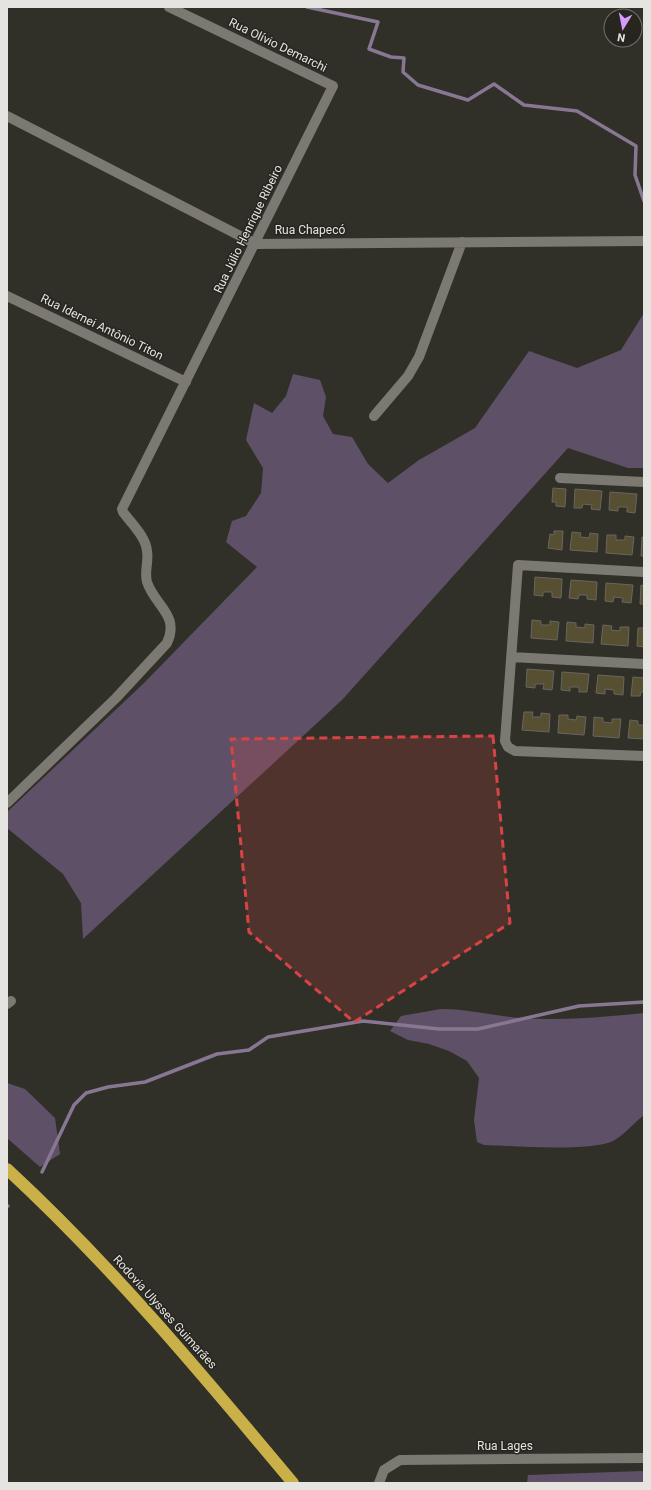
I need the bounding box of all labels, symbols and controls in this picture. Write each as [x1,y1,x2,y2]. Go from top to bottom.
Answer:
north arrow [603,8,643,48]
street label: Rua Olívio Demarchi [227,15,329,75]
text: N [616,30,626,44]
street label: Rua Júlio Henrique Ribeiro [211,162,285,295]
street label: Rua Chapecó [275,223,346,237]
street label: Rua Idernei Antônio Titon [39,291,165,363]
street label: Rodovia Ulysses Guimarães [110,1252,220,1372]
street label: Rua Lages [477,1439,533,1453]

